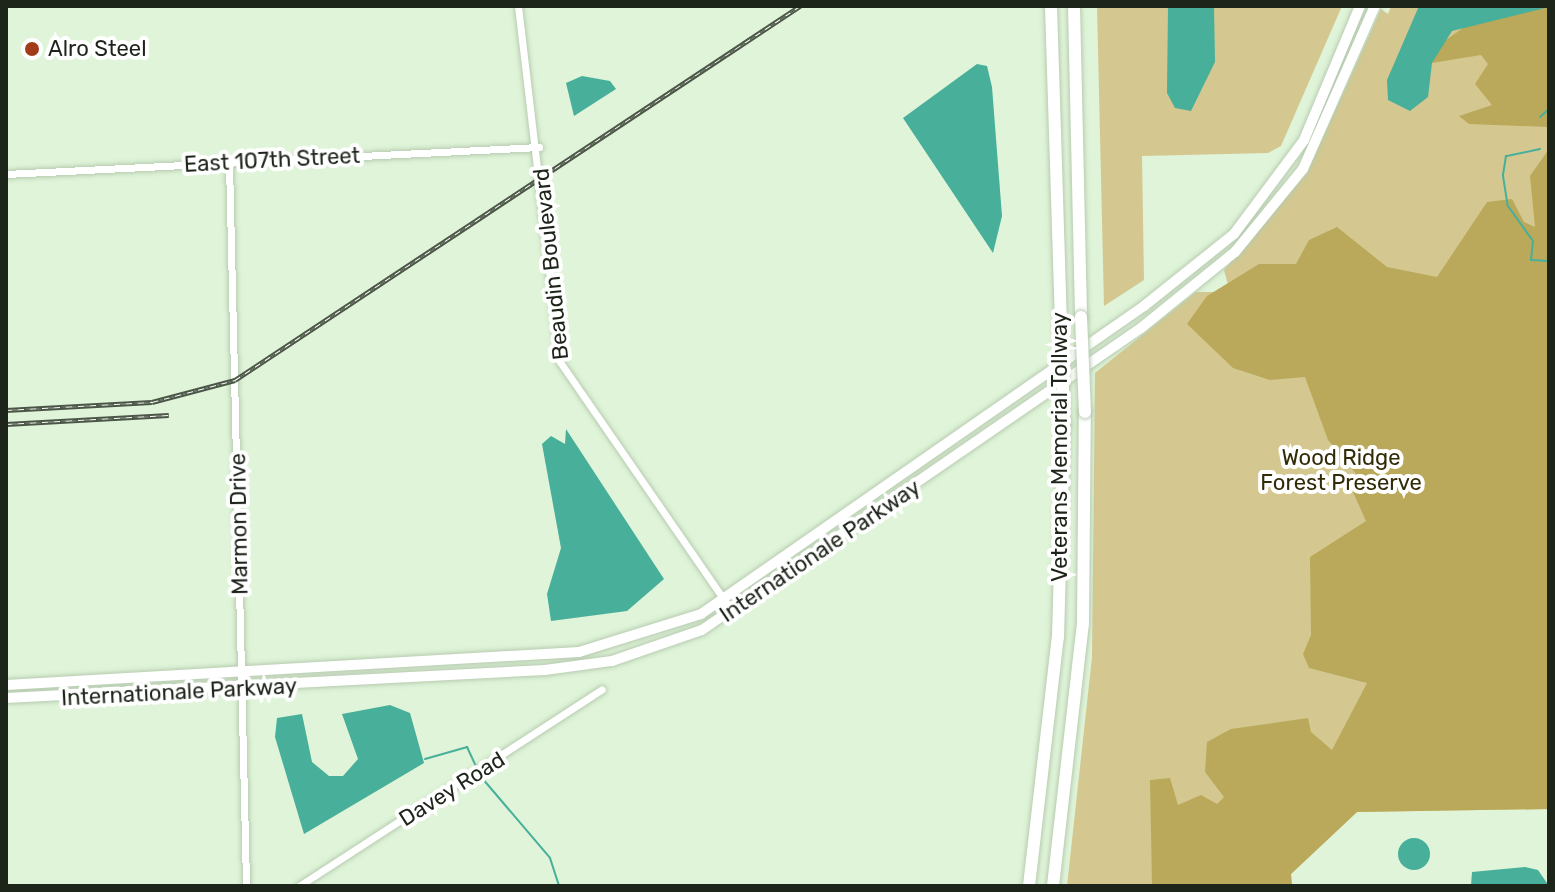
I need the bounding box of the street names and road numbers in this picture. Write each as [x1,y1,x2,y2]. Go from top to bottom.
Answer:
street label: East 107th Street [183,142,361,178]
street label: Beaudin Boulevard [528,167,574,361]
street label: Veterans Memorial Tollway [1047,312,1073,582]
street label: Marmon Drive [225,453,253,595]
street label: Internationale Parkway [715,474,925,628]
street label: Internationale Parkway [60,673,298,711]
street label: Davey Road [394,746,510,832]

